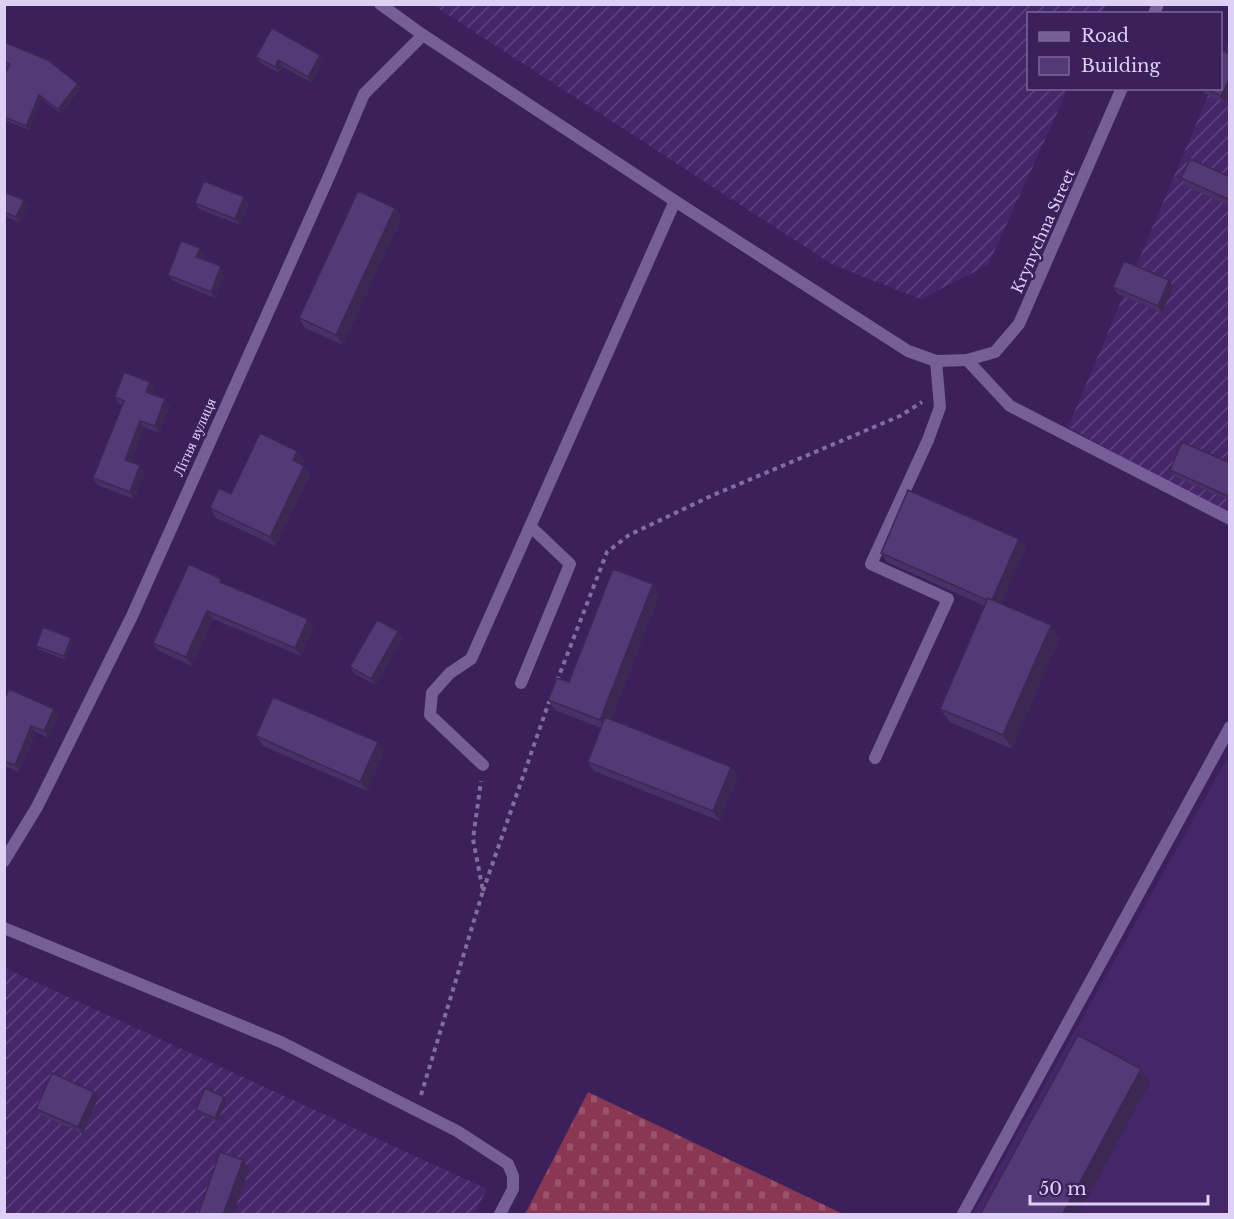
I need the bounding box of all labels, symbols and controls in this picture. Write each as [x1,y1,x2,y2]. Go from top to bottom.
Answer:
legend [1027,12,1222,90]
text: Road [1081,25,1129,47]
text: Building [1081,55,1160,77]
street label: Krynychna Street [1007,166,1079,296]
street label: Літня вулиця [168,395,220,479]
scale bar [1030,1168,1208,1206]
text: 50 m [1039,1178,1087,1200]

